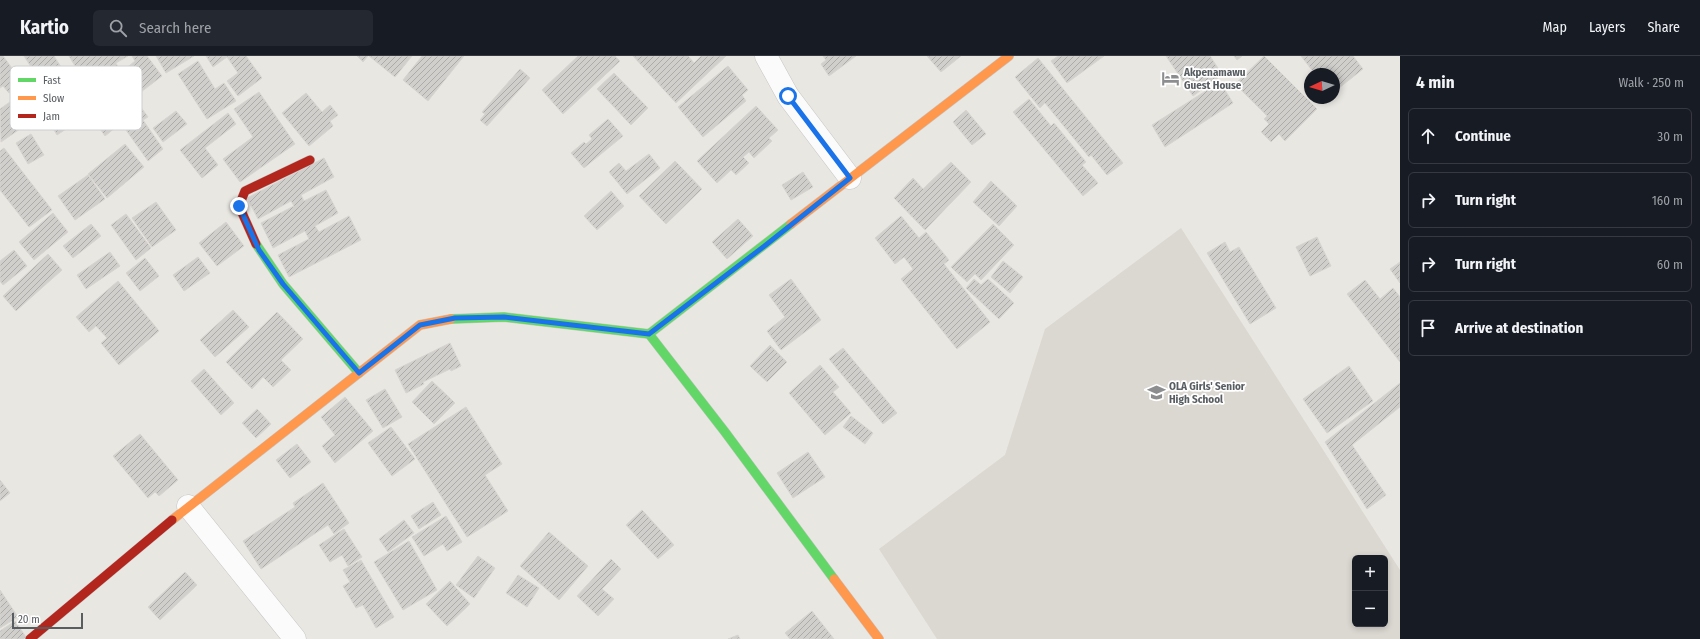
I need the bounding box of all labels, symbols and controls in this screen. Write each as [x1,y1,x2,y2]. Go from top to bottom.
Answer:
search box [93,10,373,46]
text: Kartio [20,16,69,39]
icon: search [107,17,129,39]
text: Search here [139,19,211,37]
text: Map [1543,19,1567,36]
text: Layers [1589,19,1625,36]
text: Share [1647,19,1680,36]
legend [10,66,142,130]
place label: Akpenamawu Guest House [1183,66,1246,92]
hotel icon: Akpenamawu Guest House [1161,68,1181,88]
north arrow [1304,68,1340,104]
text: 4 min [1416,72,1455,93]
text: Fast [43,74,61,87]
text: Walk · 250 m [1619,75,1684,90]
route start [779,87,797,105]
text: Slow [43,92,64,105]
text: Jam [43,110,60,123]
icon: ahead [1417,125,1439,147]
text: Continue [1455,127,1511,145]
text: 30 m [1657,129,1683,144]
icon: right [1417,189,1439,211]
text: Turn right [1455,191,1516,209]
text: 160 m [1652,193,1683,208]
route end [230,197,248,215]
icon: right [1417,253,1439,275]
text: Turn right [1455,255,1516,273]
text: 60 m [1657,257,1683,272]
icon: arrive [1417,317,1439,339]
text: Arrive at destination [1455,319,1583,337]
place label: OLA Girls' Senior High School [1169,380,1246,406]
school or university icon: OLA Girls' Senior High School [1146,382,1166,402]
map controls [1352,555,1388,627]
button: + [1352,555,1388,591]
button: − [1352,591,1388,627]
scale bar [12,611,83,630]
text: 20 m [18,613,40,626]

